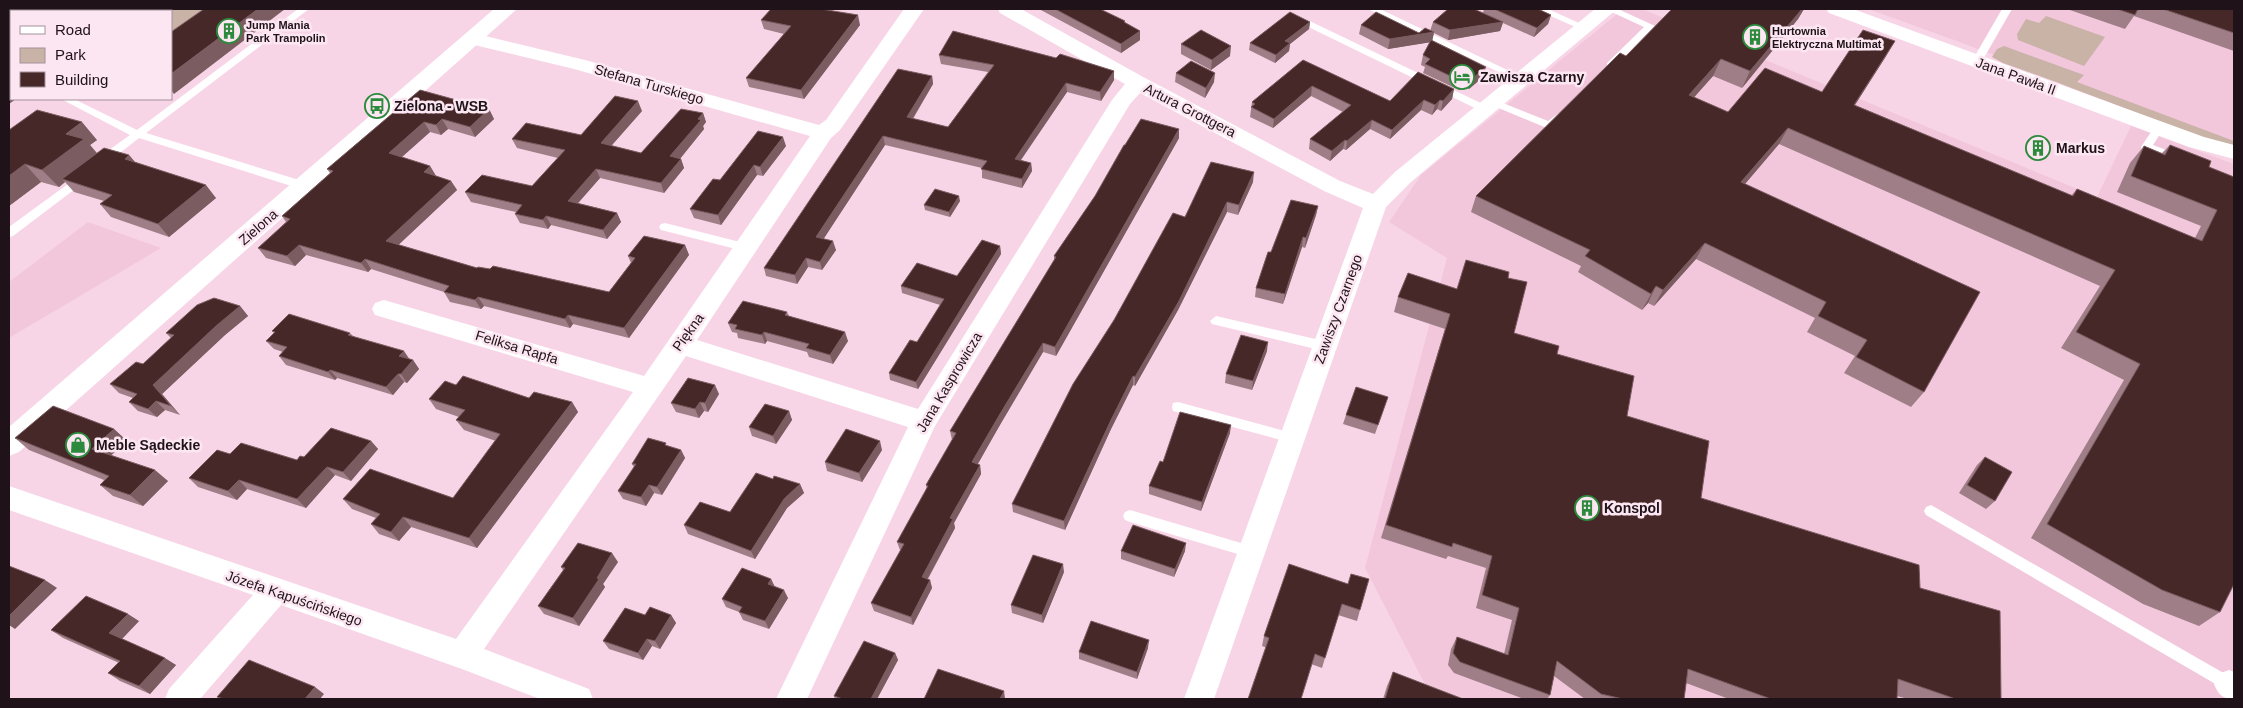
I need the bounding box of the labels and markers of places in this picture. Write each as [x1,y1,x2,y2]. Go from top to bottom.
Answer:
building icon: Jump Mania Park Trampolin [216,18,242,44]
place label: Jump Mania Park Trampolin [246,19,326,44]
building icon: Hurtownia Elektryczna Multimat [1742,24,1768,50]
place label: Hurtownia Elektryczna Multimat [1772,25,1882,50]
hotel icon: Zawisza Czarny [1449,64,1475,90]
place label: Zawisza Czarny [1480,69,1584,85]
bus stop icon: Zielona - WSB [364,93,390,119]
place label: Zielona - WSB [394,98,488,114]
building icon: Markus [2025,135,2051,161]
place label: Markus [2056,140,2105,156]
shop icon: Meble Sądeckie [65,432,91,458]
place label: Meble Sądeckie [96,437,200,453]
building icon: Konspol [1574,495,1600,521]
place label: Konspol [1604,500,1660,516]

